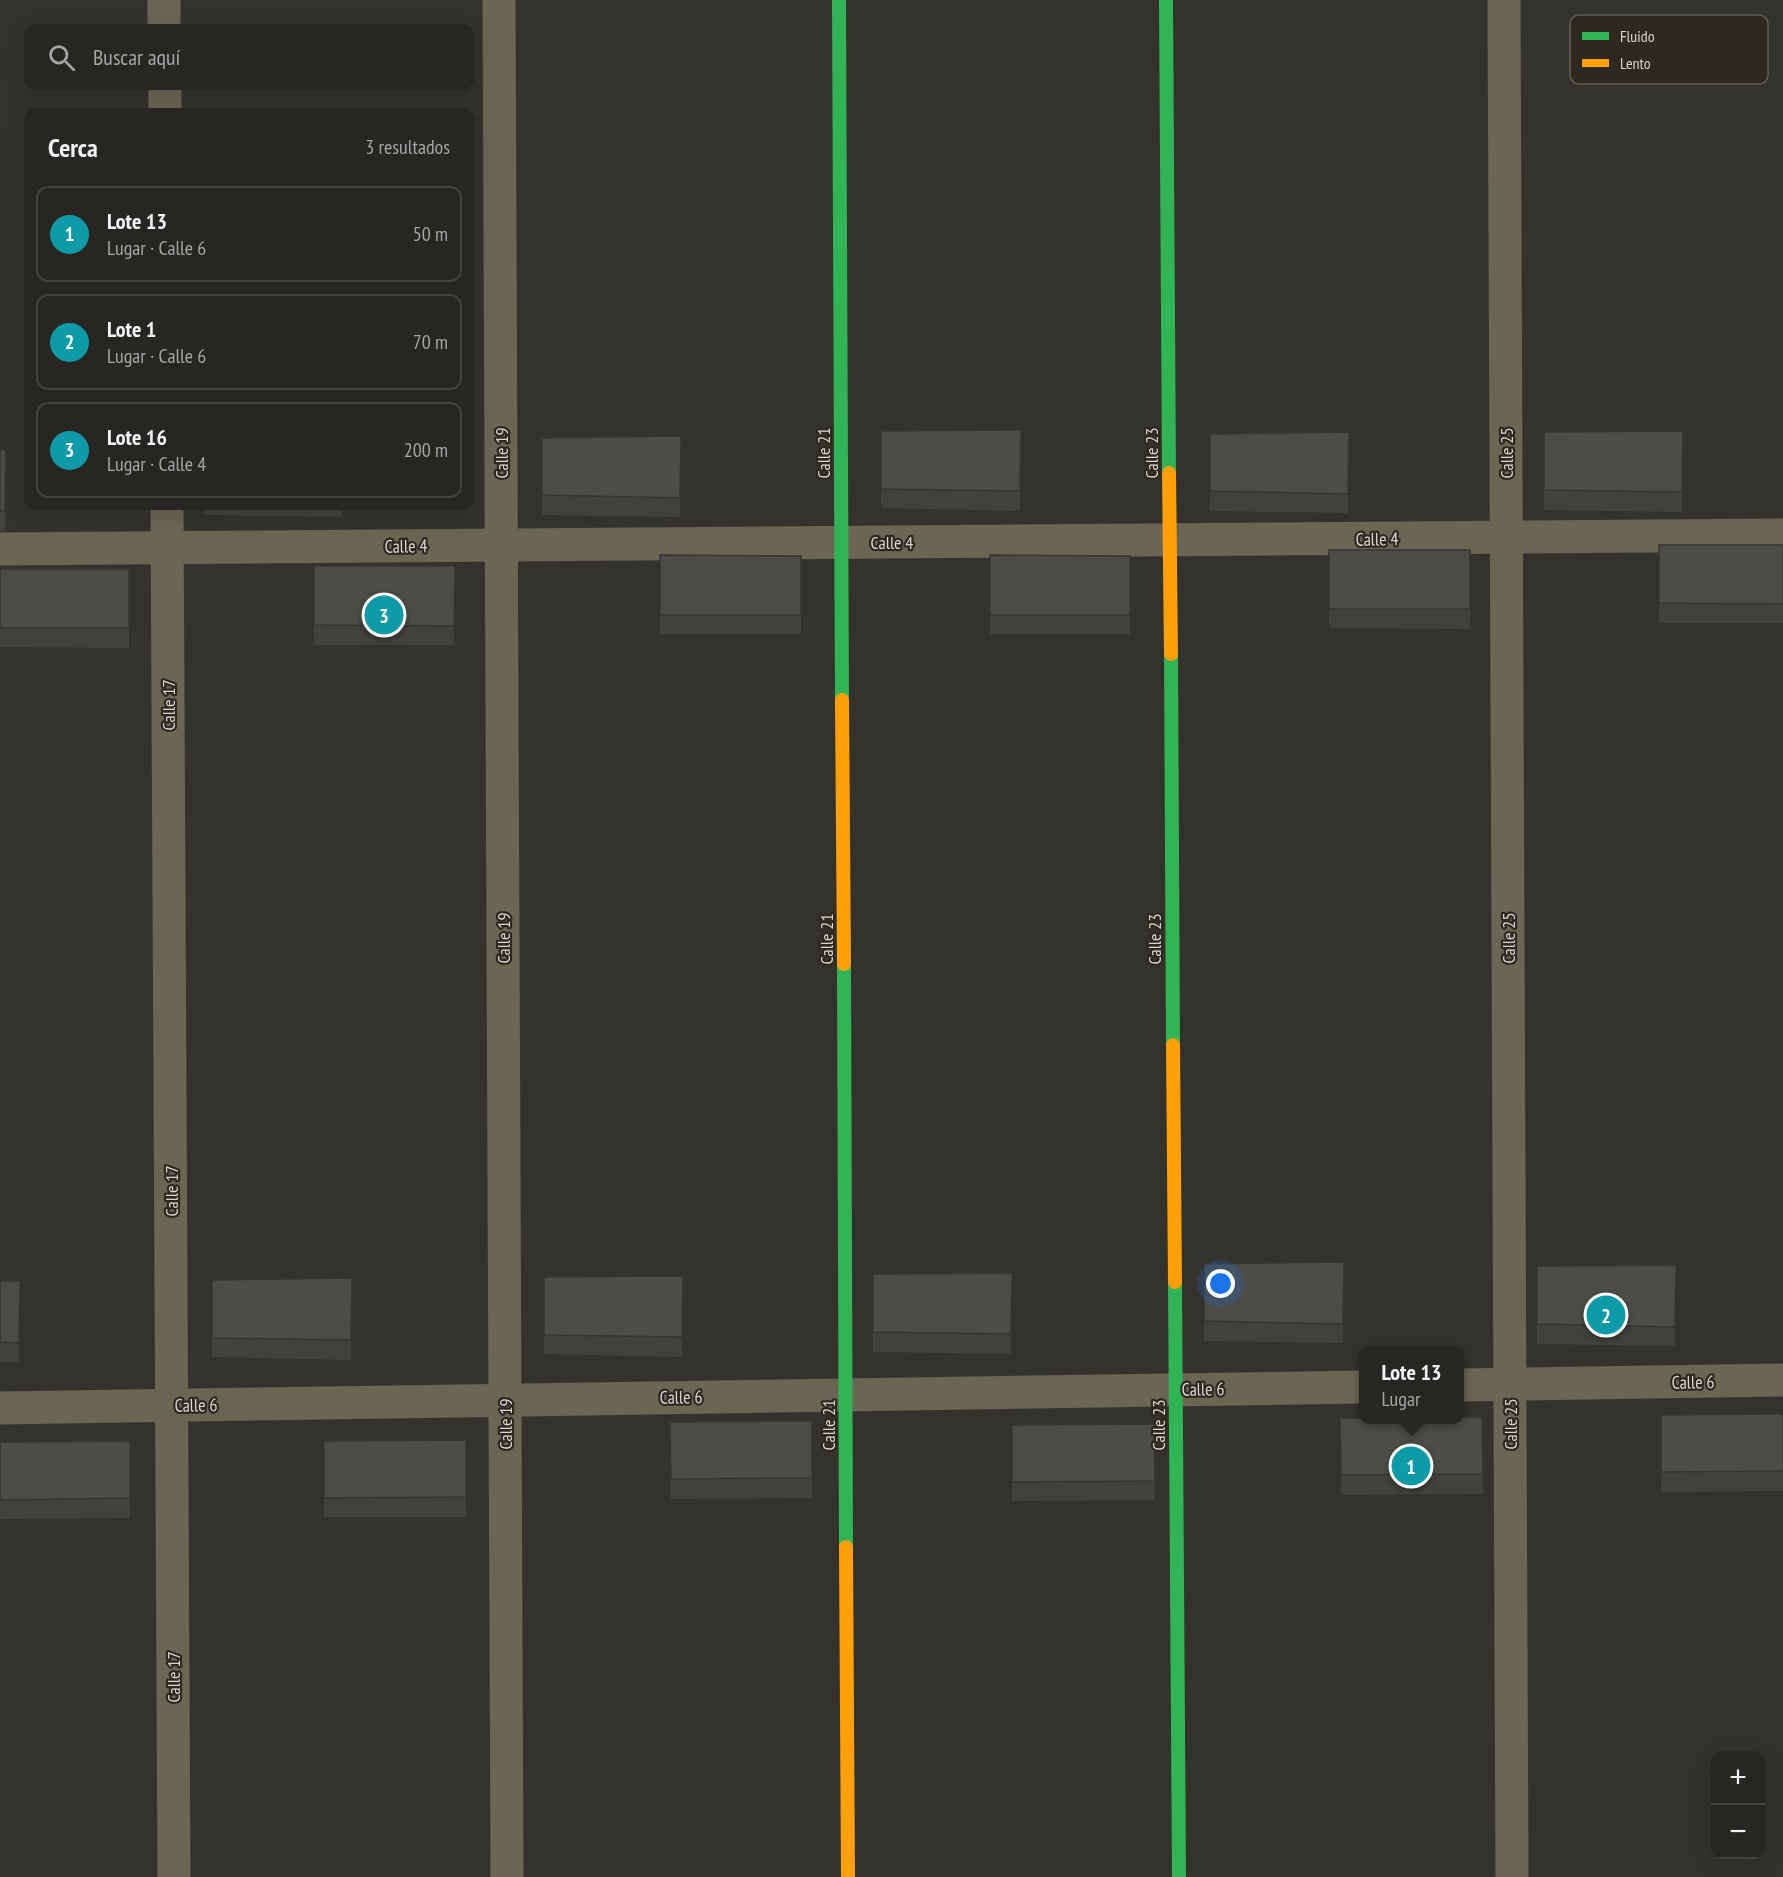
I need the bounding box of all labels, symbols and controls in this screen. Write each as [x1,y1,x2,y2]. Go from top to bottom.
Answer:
legend [1570,15,1768,84]
search box [24,24,474,90]
text: Fluido [1620,26,1655,46]
icon: search [45,41,78,74]
text: Buscar aquí [93,43,180,71]
text: Lento [1620,53,1651,73]
text: Cerca [48,131,98,164]
text: 3 resultados [365,134,450,160]
text: Lote 13 [107,207,167,235]
text: 1 [65,221,74,247]
text: 50 m [413,221,448,247]
text: Lugar · Calle 6 [107,235,206,261]
text: Lote 1 [107,315,156,343]
text: 2 [65,329,74,355]
text: 70 m [413,329,448,355]
text: Lugar · Calle 6 [107,343,206,369]
text: Lote 16 [107,423,167,451]
street label: Calle 19 [490,427,513,479]
street label: Calle 21 [812,427,835,479]
street label: Calle 23 [1140,427,1163,479]
street label: Calle 25 [1495,427,1518,479]
text: 3 [65,437,74,463]
text: 200 m [404,437,448,463]
text: Lugar · Calle 4 [107,451,206,477]
street label: Calle 4 [1355,527,1399,551]
street label: Calle 4 [871,531,913,554]
street label: Calle 4 [384,534,428,558]
pin: 3 [364,592,404,638]
street label: Calle 17 [157,679,180,731]
street label: Calle 19 [492,912,515,964]
street label: Calle 25 [1497,912,1520,964]
street label: Calle 21 [815,913,838,965]
street label: Calle 23 [1143,913,1166,965]
street label: Calle 17 [160,1165,183,1217]
your location [1206,1269,1235,1298]
pin: 2 [1586,1292,1626,1338]
popup [1359,1346,1464,1424]
text: Lote 13 [1382,1358,1441,1386]
street label: Calle 6 [1671,1370,1715,1394]
street label: Calle 6 [1181,1377,1225,1401]
street label: Calle 6 [659,1385,703,1409]
text: Lugar [1382,1386,1420,1412]
street label: Calle 6 [174,1393,218,1417]
street label: Calle 19 [494,1398,517,1450]
street label: Calle 25 [1499,1398,1522,1450]
street label: Calle 21 [817,1399,840,1451]
street label: Calle 23 [1147,1399,1170,1451]
pin: 1 [1392,1444,1430,1488]
street label: Calle 17 [162,1651,185,1703]
map controls [1711,1751,1765,1859]
button: + [1711,1751,1765,1805]
button: − [1711,1805,1765,1859]

